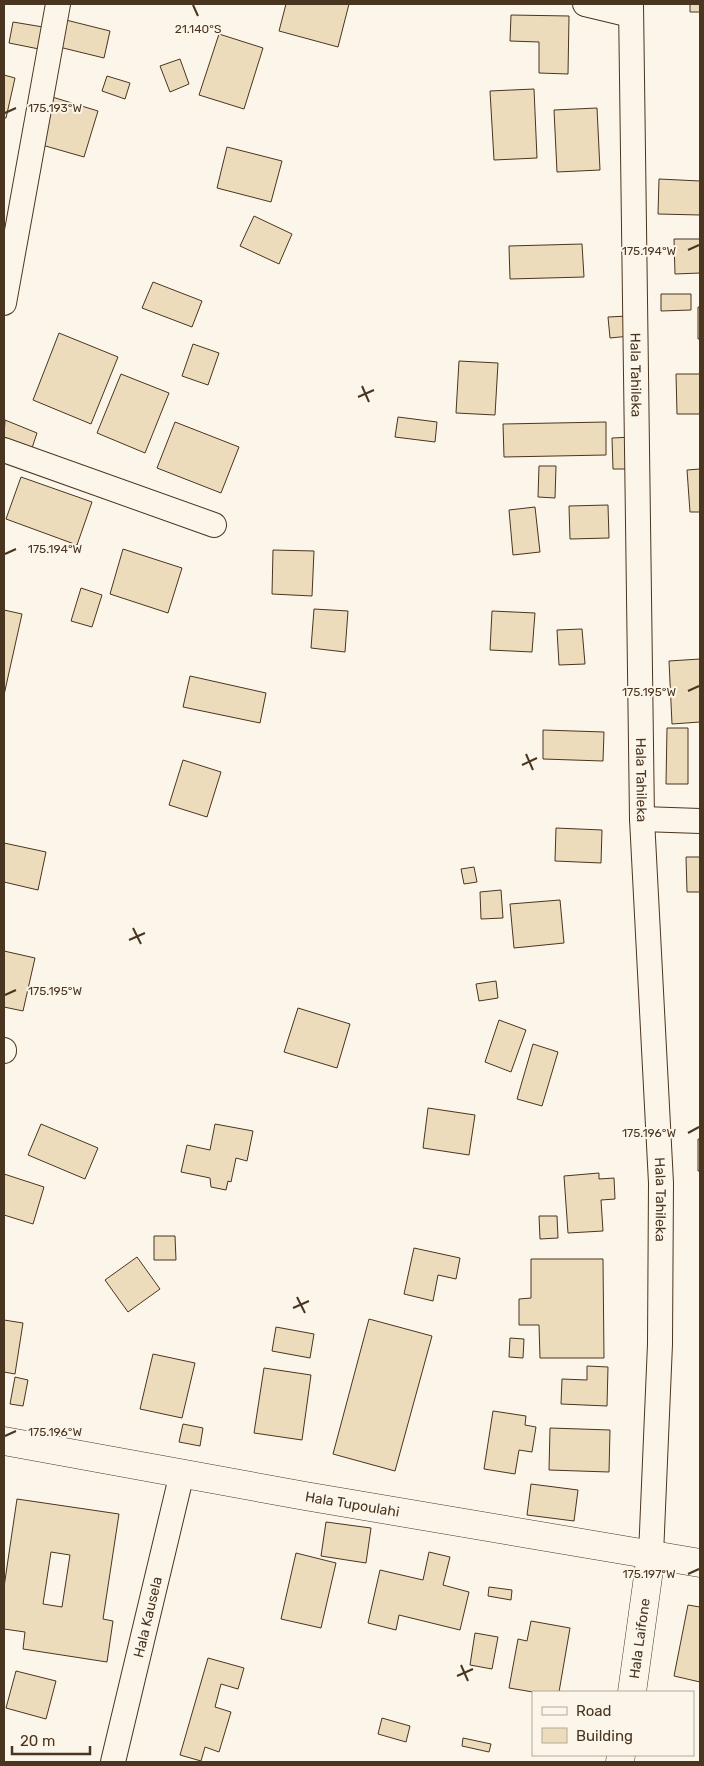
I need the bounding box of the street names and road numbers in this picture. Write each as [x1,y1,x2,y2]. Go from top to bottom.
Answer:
street label: Hala Tahileka [626,333,645,417]
street label: Hala Tahileka [632,738,650,822]
street label: Hala Tahileka [651,1157,669,1242]
street label: Hala Tupoulahi [304,1488,401,1521]
street label: Hala Kausela [130,1575,166,1659]
street label: Hala Laifone [626,1597,654,1680]

